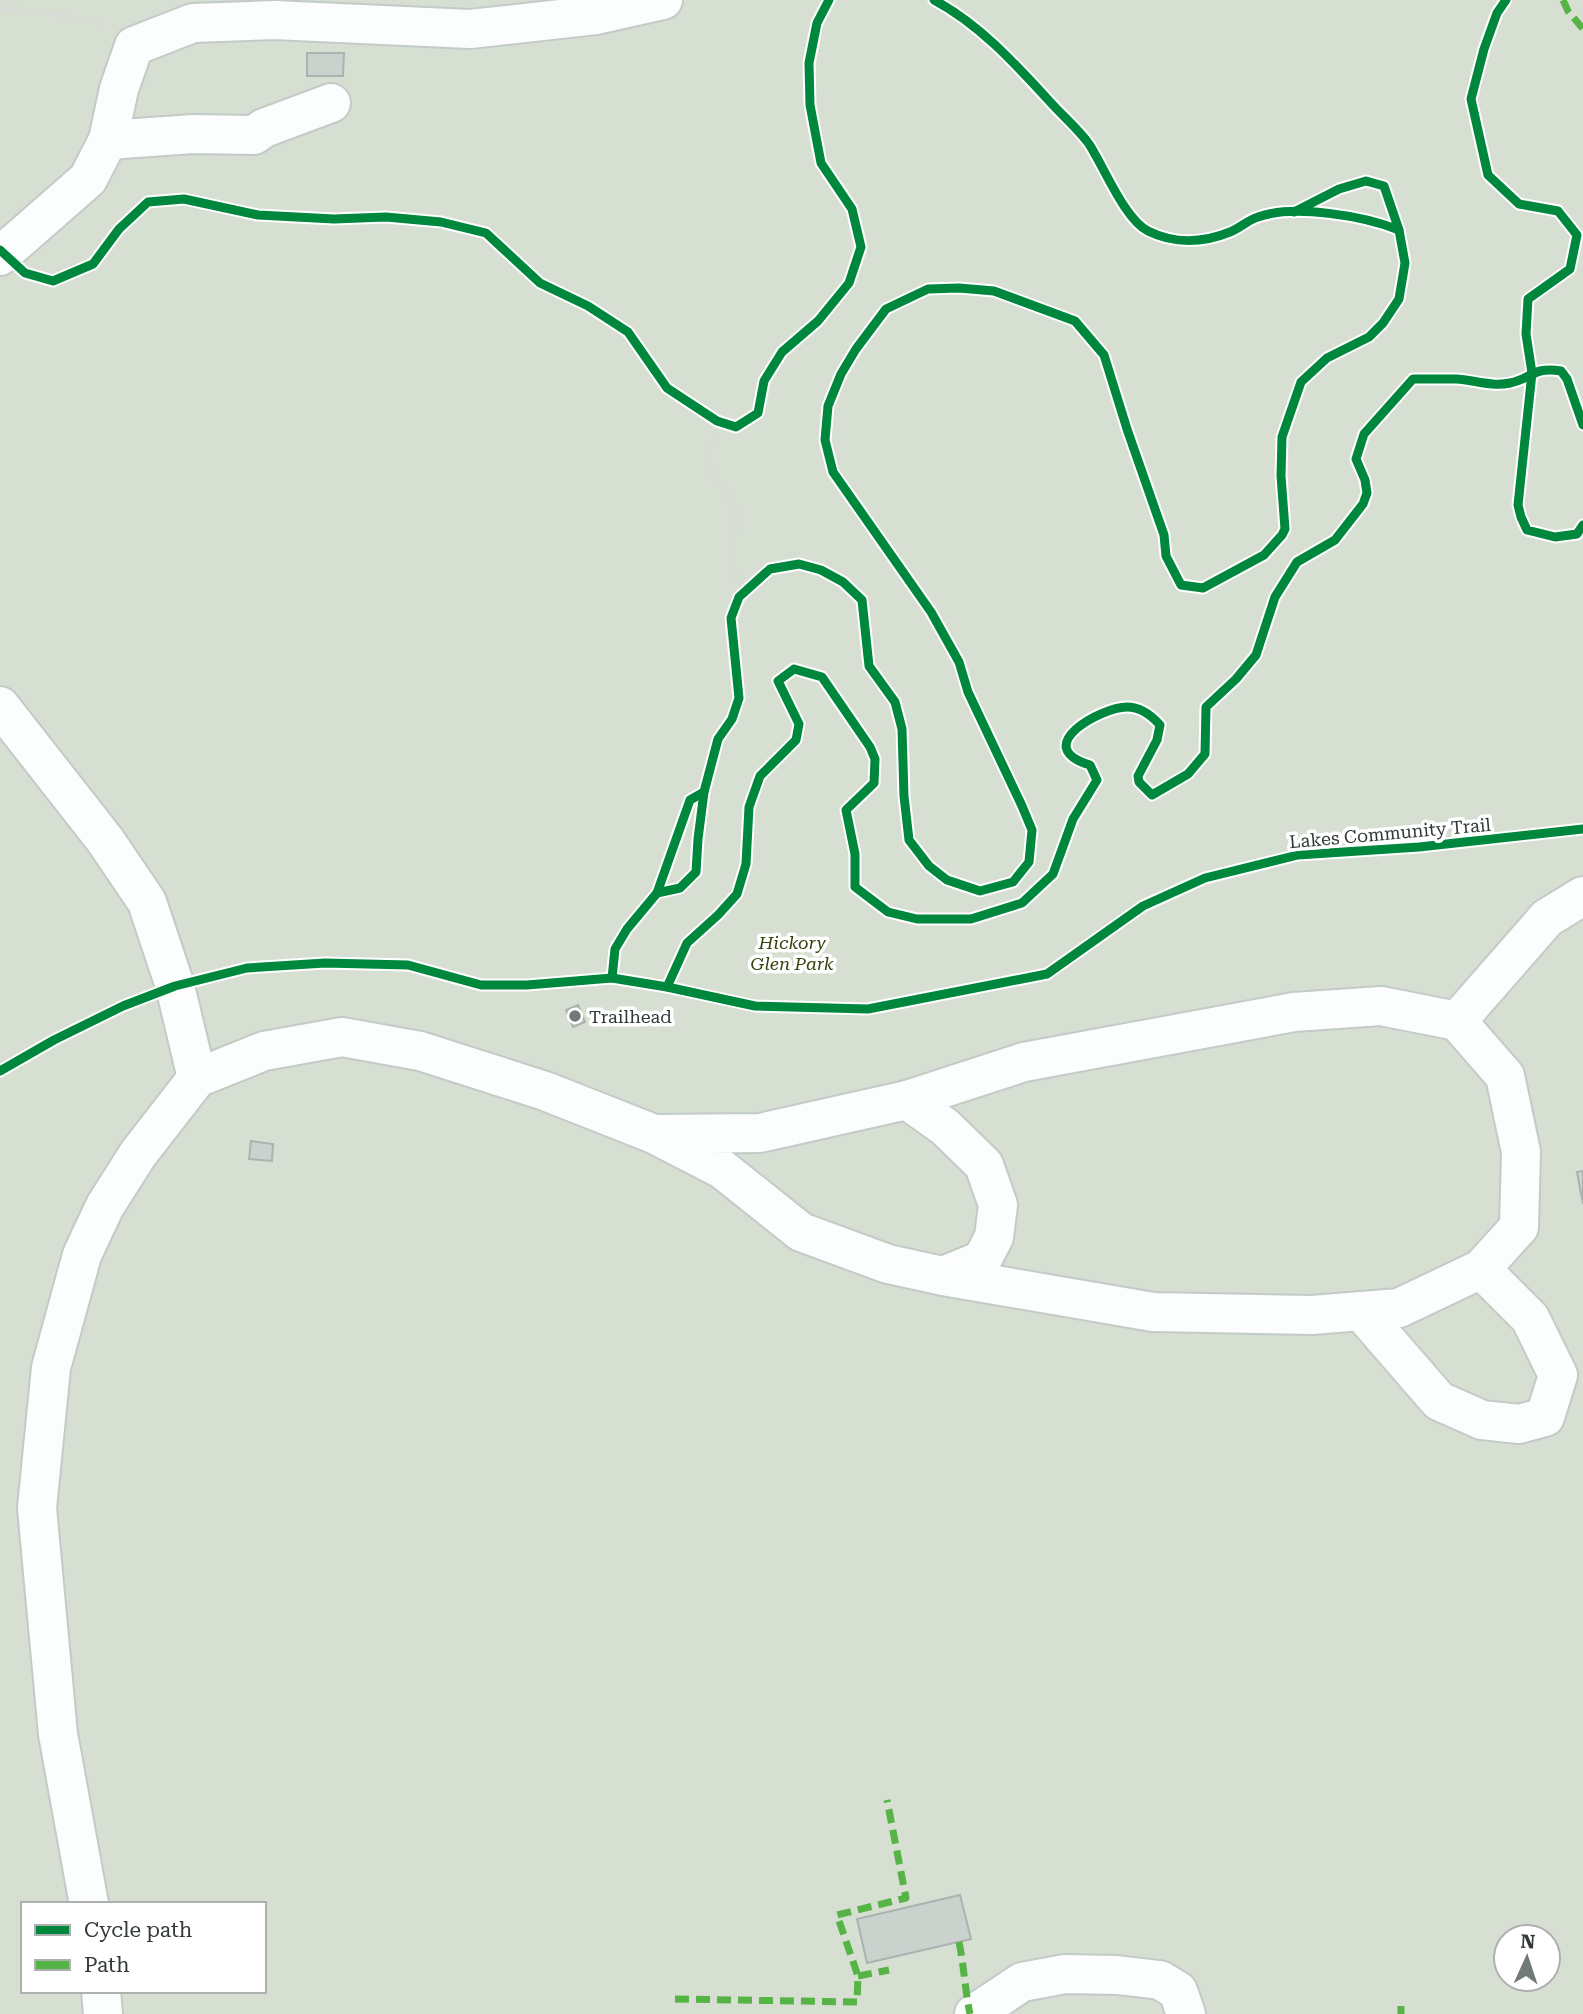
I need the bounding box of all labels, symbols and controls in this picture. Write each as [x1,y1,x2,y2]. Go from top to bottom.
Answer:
street label: Lakes Community Trail [1288,814,1492,852]
park label: Hickory Glen Park [750,932,834,974]
place label: Trailhead [589,1006,672,1027]
marker: Trailhead [567,1008,583,1024]
legend [21,1902,266,1993]
text: Cycle path [84,1918,193,1942]
north arrow [1492,1923,1562,1993]
text: N [1520,1930,1536,1953]
text: Path [84,1953,130,1977]

